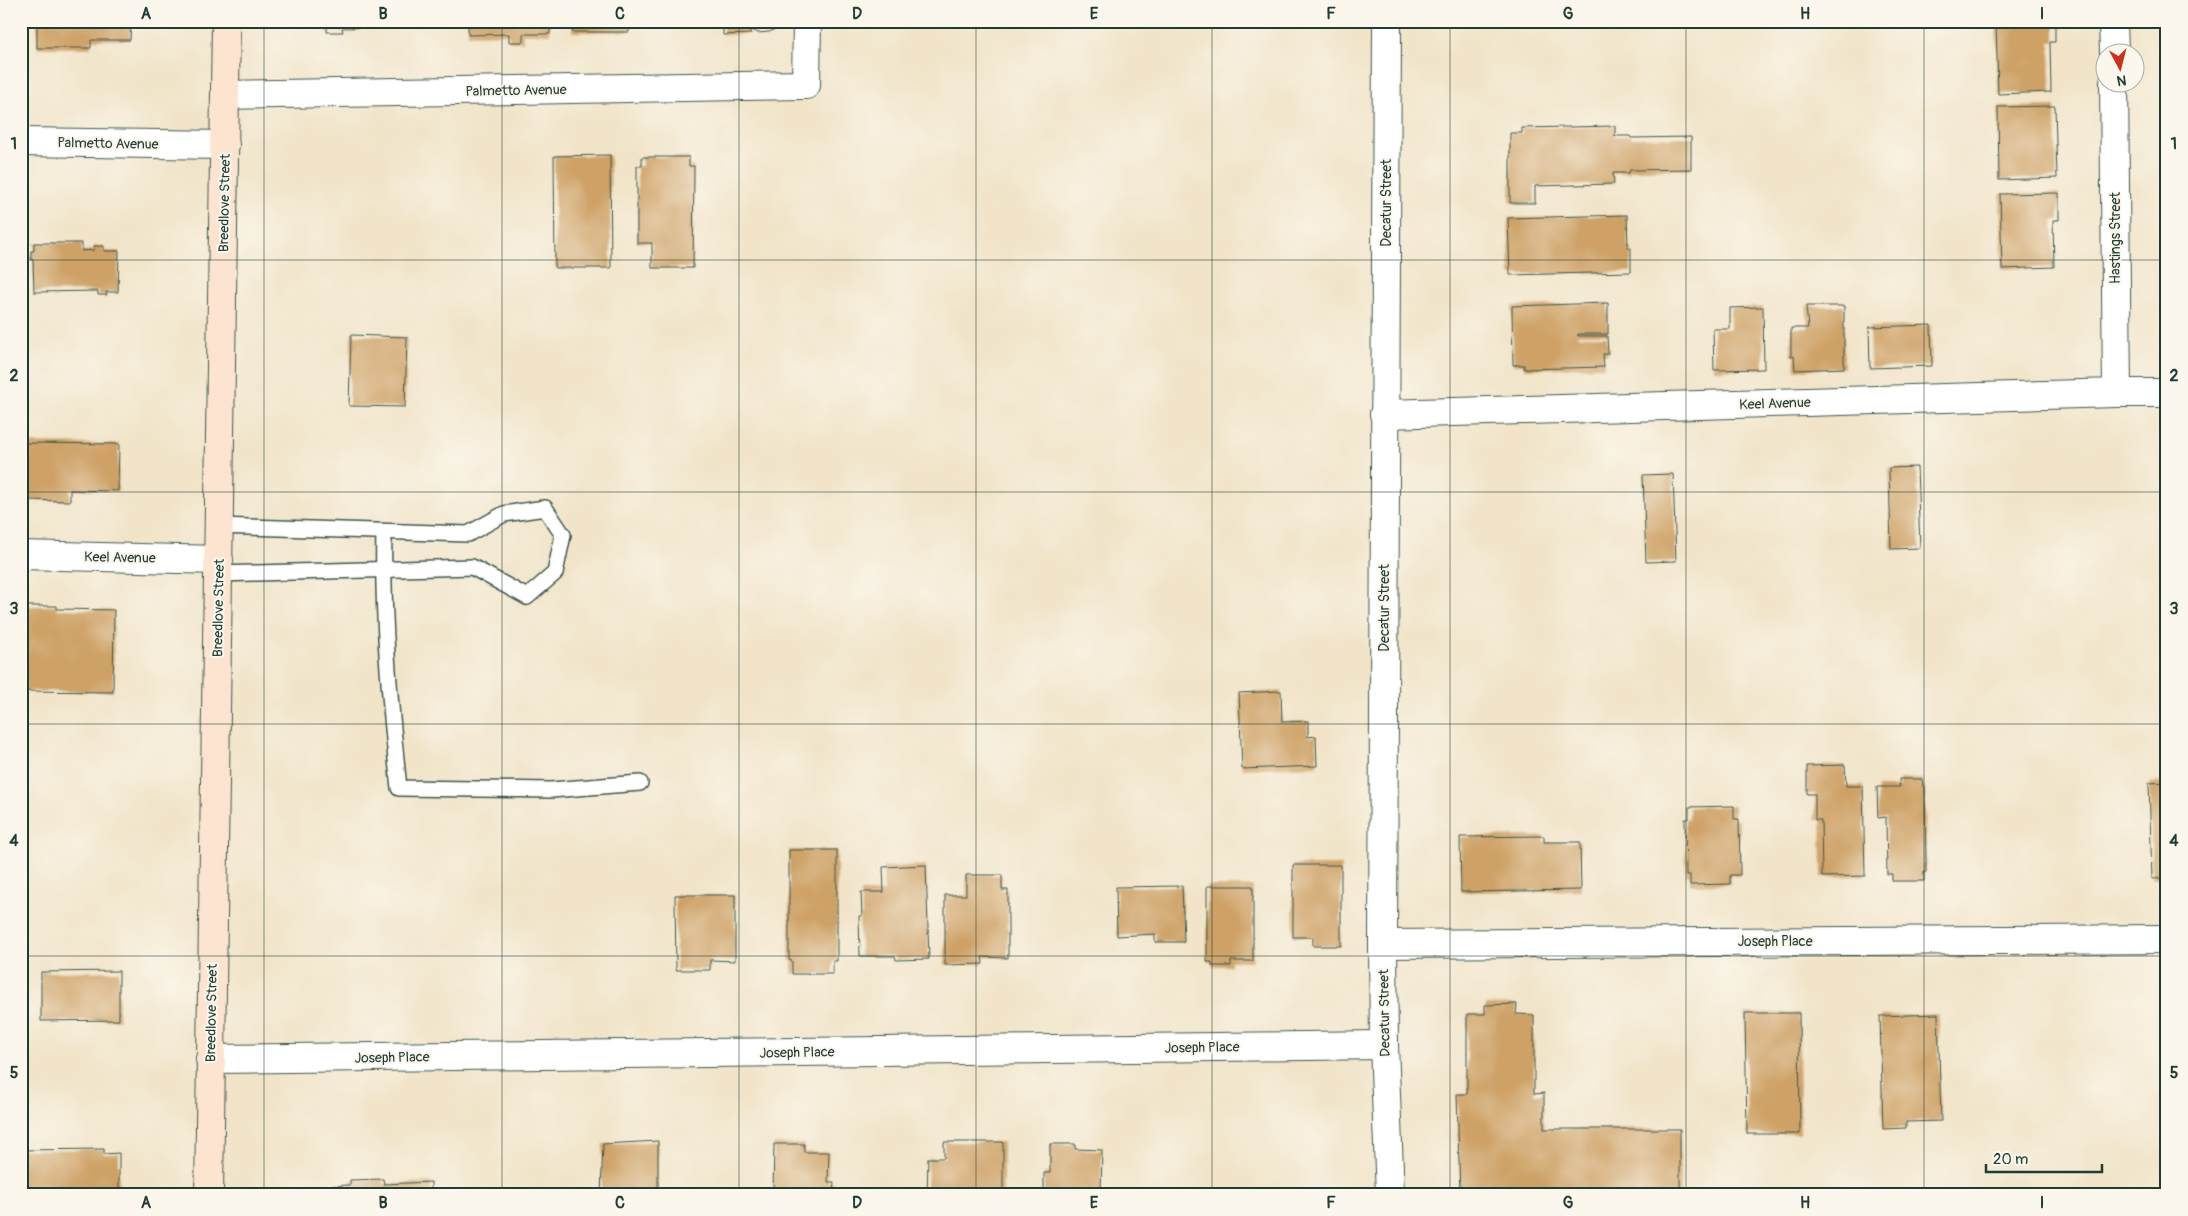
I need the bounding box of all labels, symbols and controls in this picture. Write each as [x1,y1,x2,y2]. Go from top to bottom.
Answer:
text: A [141,4,152,24]
text: B [378,4,388,24]
text: C [615,4,625,24]
text: D [852,4,862,24]
text: E [1090,4,1099,24]
text: F [1326,4,1336,24]
text: G [1563,4,1574,24]
text: H [1800,4,1810,24]
text: I [2040,4,2044,24]
north arrow [2096,42,2146,92]
text: N [2116,71,2127,89]
street label: Palmetto Avenue [465,81,567,100]
text: 1 [11,134,17,154]
street label: Palmetto Avenue [57,134,159,153]
text: 1 [2171,134,2177,154]
street label: Breedlove Street [215,153,234,252]
street label: Decatur Street [1378,159,1395,247]
street label: Hastings Street [2107,192,2124,284]
text: 2 [10,366,19,386]
text: 2 [2170,366,2179,386]
street label: Keel Avenue [1739,394,1811,413]
street label: Keel Avenue [84,548,156,567]
street label: Breedlove Street [209,558,228,657]
street label: Decatur Street [1376,564,1393,652]
text: 3 [10,599,19,619]
text: 3 [2170,599,2179,619]
text: 4 [9,831,19,851]
text: 4 [2169,831,2179,851]
street label: Joseph Place [1737,933,1813,950]
street label: Breedlove Street [202,963,221,1062]
street label: Decatur Street [1375,969,1394,1057]
street label: Joseph Place [1164,1038,1240,1057]
street label: Joseph Place [759,1043,835,1062]
street label: Joseph Place [354,1048,430,1067]
text: 5 [10,1063,19,1083]
text: 5 [2170,1063,2179,1083]
scale bar [1986,1141,2102,1173]
text: 20 m [1993,1150,2028,1169]
text: A [141,1193,152,1213]
text: B [378,1193,388,1213]
text: C [615,1193,625,1213]
text: D [852,1193,862,1213]
text: E [1090,1193,1099,1213]
text: F [1326,1193,1336,1213]
text: G [1563,1193,1574,1213]
text: H [1800,1193,1810,1213]
text: I [2040,1193,2044,1213]

